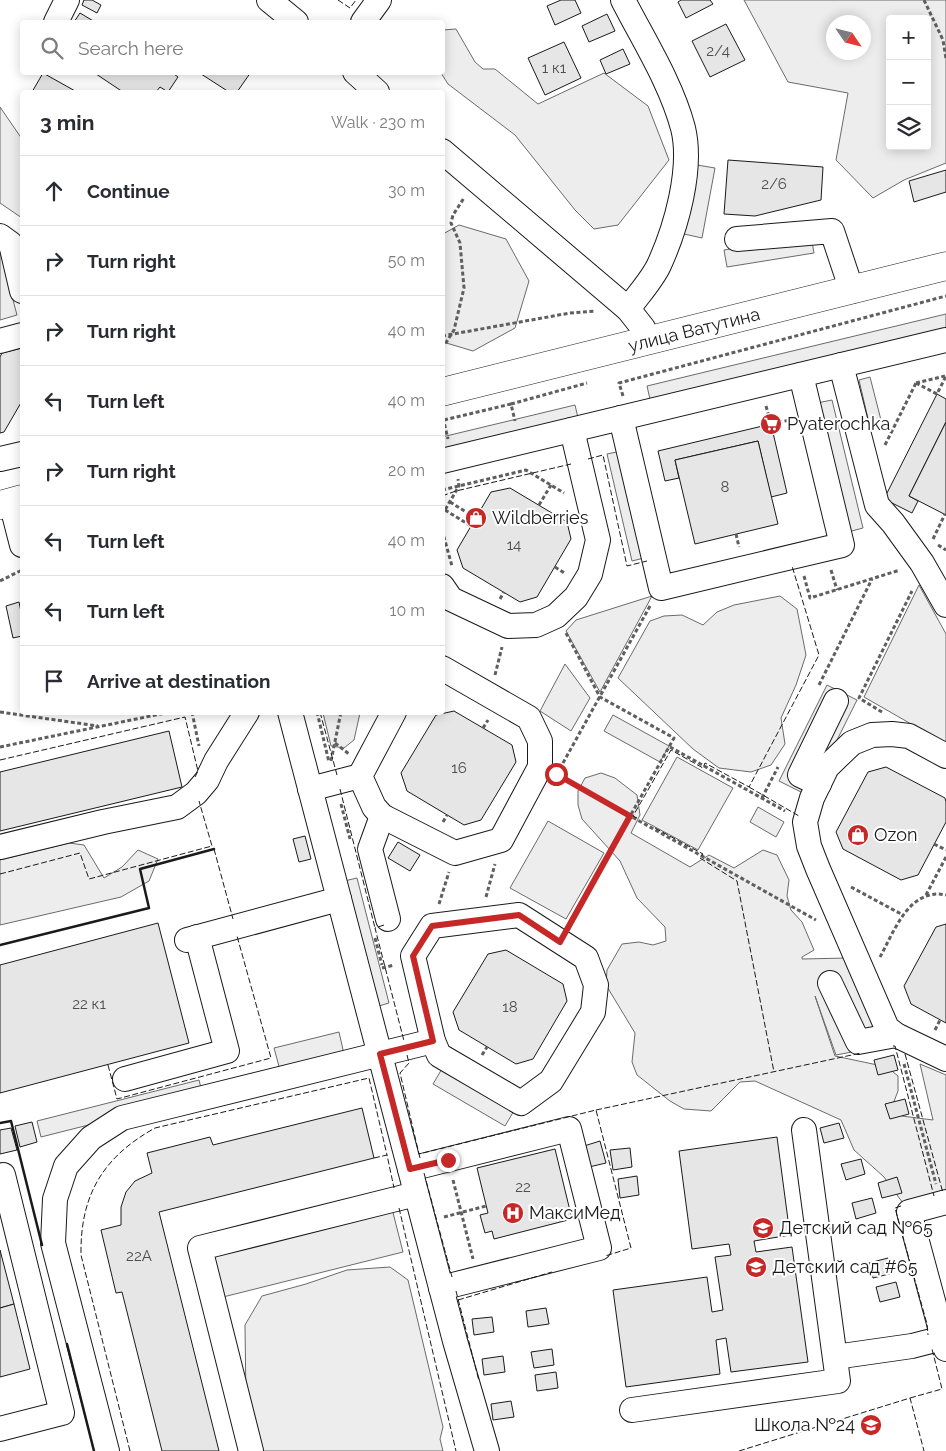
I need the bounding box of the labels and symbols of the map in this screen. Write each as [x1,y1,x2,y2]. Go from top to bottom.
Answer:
north arrow [826,15,871,60]
house number: 2/4 [706,42,730,60]
house number: 1 к1 [542,59,567,77]
house number: 2/6 [761,175,787,193]
street label: улица Ватутина [626,303,762,356]
supermarket icon: Pyaterochka [759,412,783,436]
place label: Pyaterochka [787,413,890,434]
house number: 8 [721,478,730,496]
shop icon: Wildberries [464,506,488,530]
place label: Wildberries [492,507,589,528]
house number: 14 [507,536,521,554]
house number: 16 [451,759,467,777]
route start [545,763,568,786]
shop icon: Ozon [846,823,870,847]
place label: Ozon [874,824,917,845]
house number: 22 к1 [72,995,106,1013]
house number: 18 [502,998,518,1016]
route end [437,1149,460,1172]
house number: 22 [515,1178,531,1196]
hospital icon: МаксиМед [501,1201,525,1225]
place label: МаксиМед [529,1202,621,1223]
school or university icon: Детский сад №65 [751,1216,775,1240]
place label: Детский сад №65 [779,1217,933,1238]
house number: 22А [126,1247,152,1265]
school or university icon: Детский сад #65 [744,1255,768,1279]
place label: Детский сад #65 [772,1256,918,1277]
school or university icon: Школа №24 [859,1413,883,1437]
place label: Школа №24 [754,1414,855,1435]

